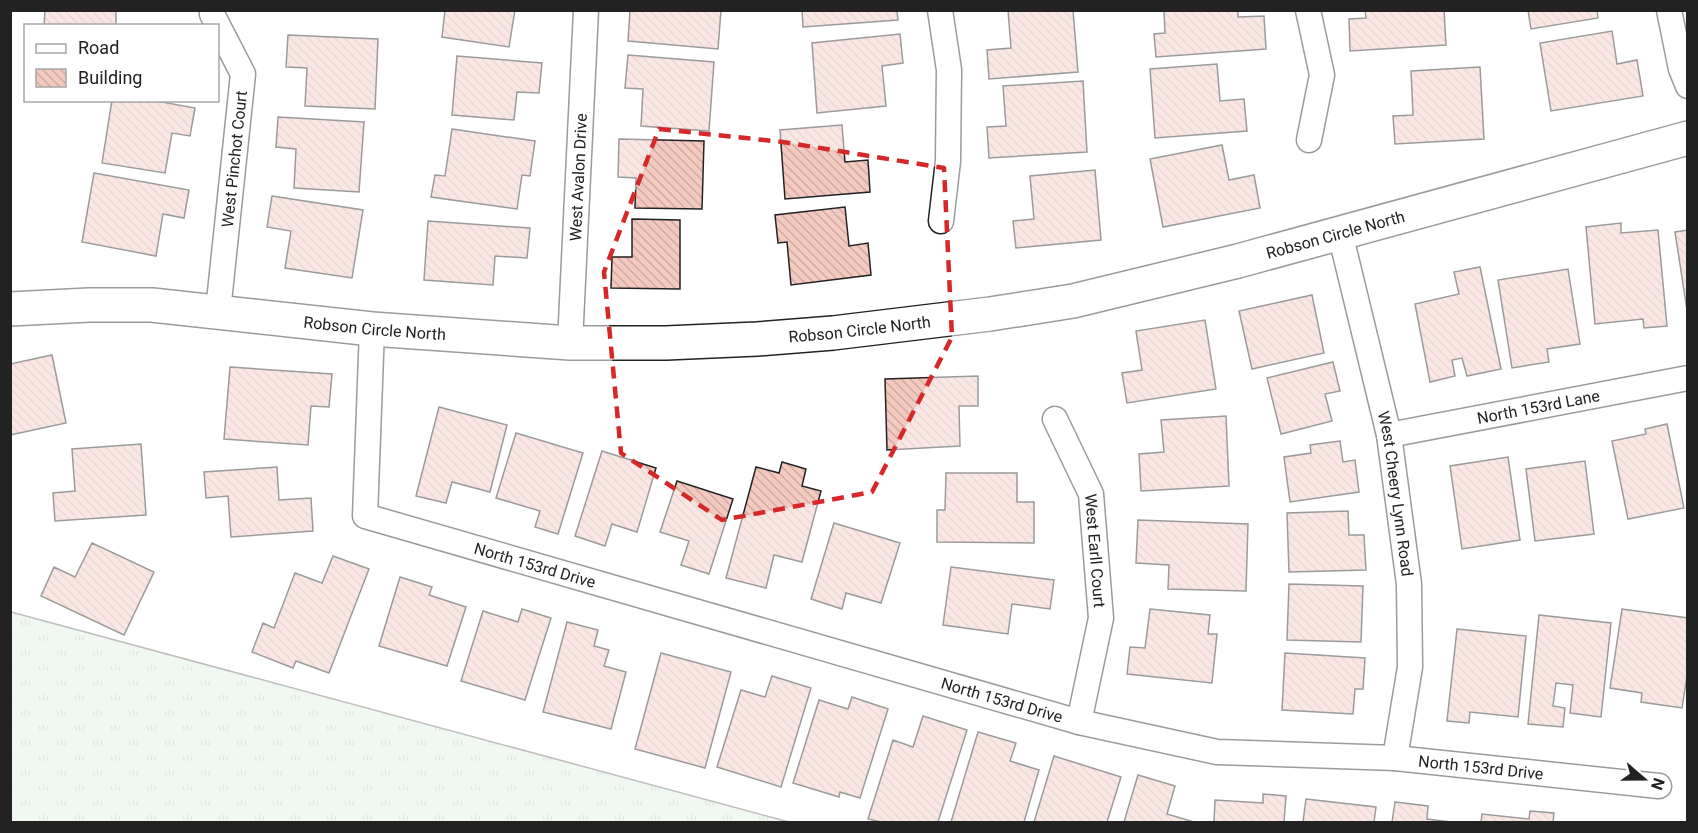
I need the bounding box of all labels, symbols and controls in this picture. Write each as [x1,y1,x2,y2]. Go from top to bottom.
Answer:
legend [24,24,219,102]
text: Road [78,37,119,58]
text: Building [78,67,142,88]
street label: West Pinchot Court [218,90,251,228]
street label: West Avalon Drive [566,113,591,242]
street label: Robson Circle North [1264,207,1407,263]
street label: Robson Circle North [788,312,932,346]
street label: Robson Circle North [302,313,446,344]
street label: North 153rd Lane [1476,386,1601,428]
street label: West Cheery Lynn Road [1374,409,1417,578]
street label: West Earll Court [1081,493,1109,608]
street label: North 153rd Drive [472,539,598,592]
street label: North 153rd Drive [939,674,1065,727]
north arrow [1614,749,1674,809]
street label: North 153rd Drive [1417,752,1544,784]
text: N [1647,775,1668,793]

